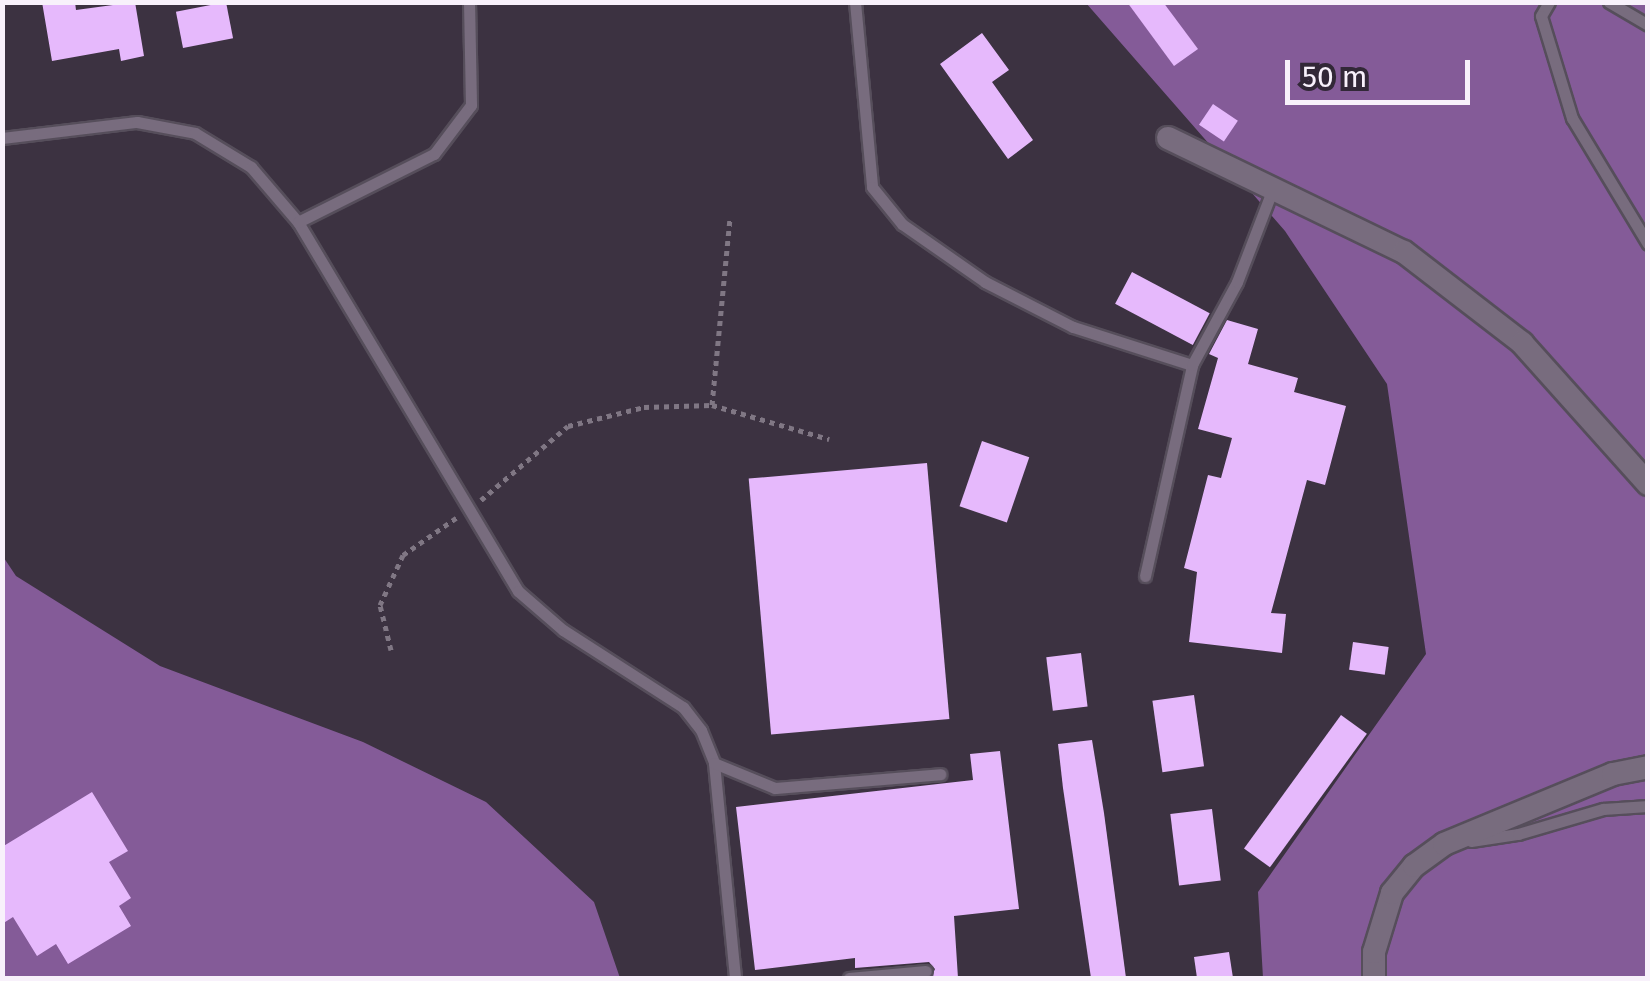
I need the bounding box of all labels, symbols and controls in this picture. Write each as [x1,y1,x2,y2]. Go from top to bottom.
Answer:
scale bar [1290,40,1475,102]
text: 50 m [1302,59,1367,95]

